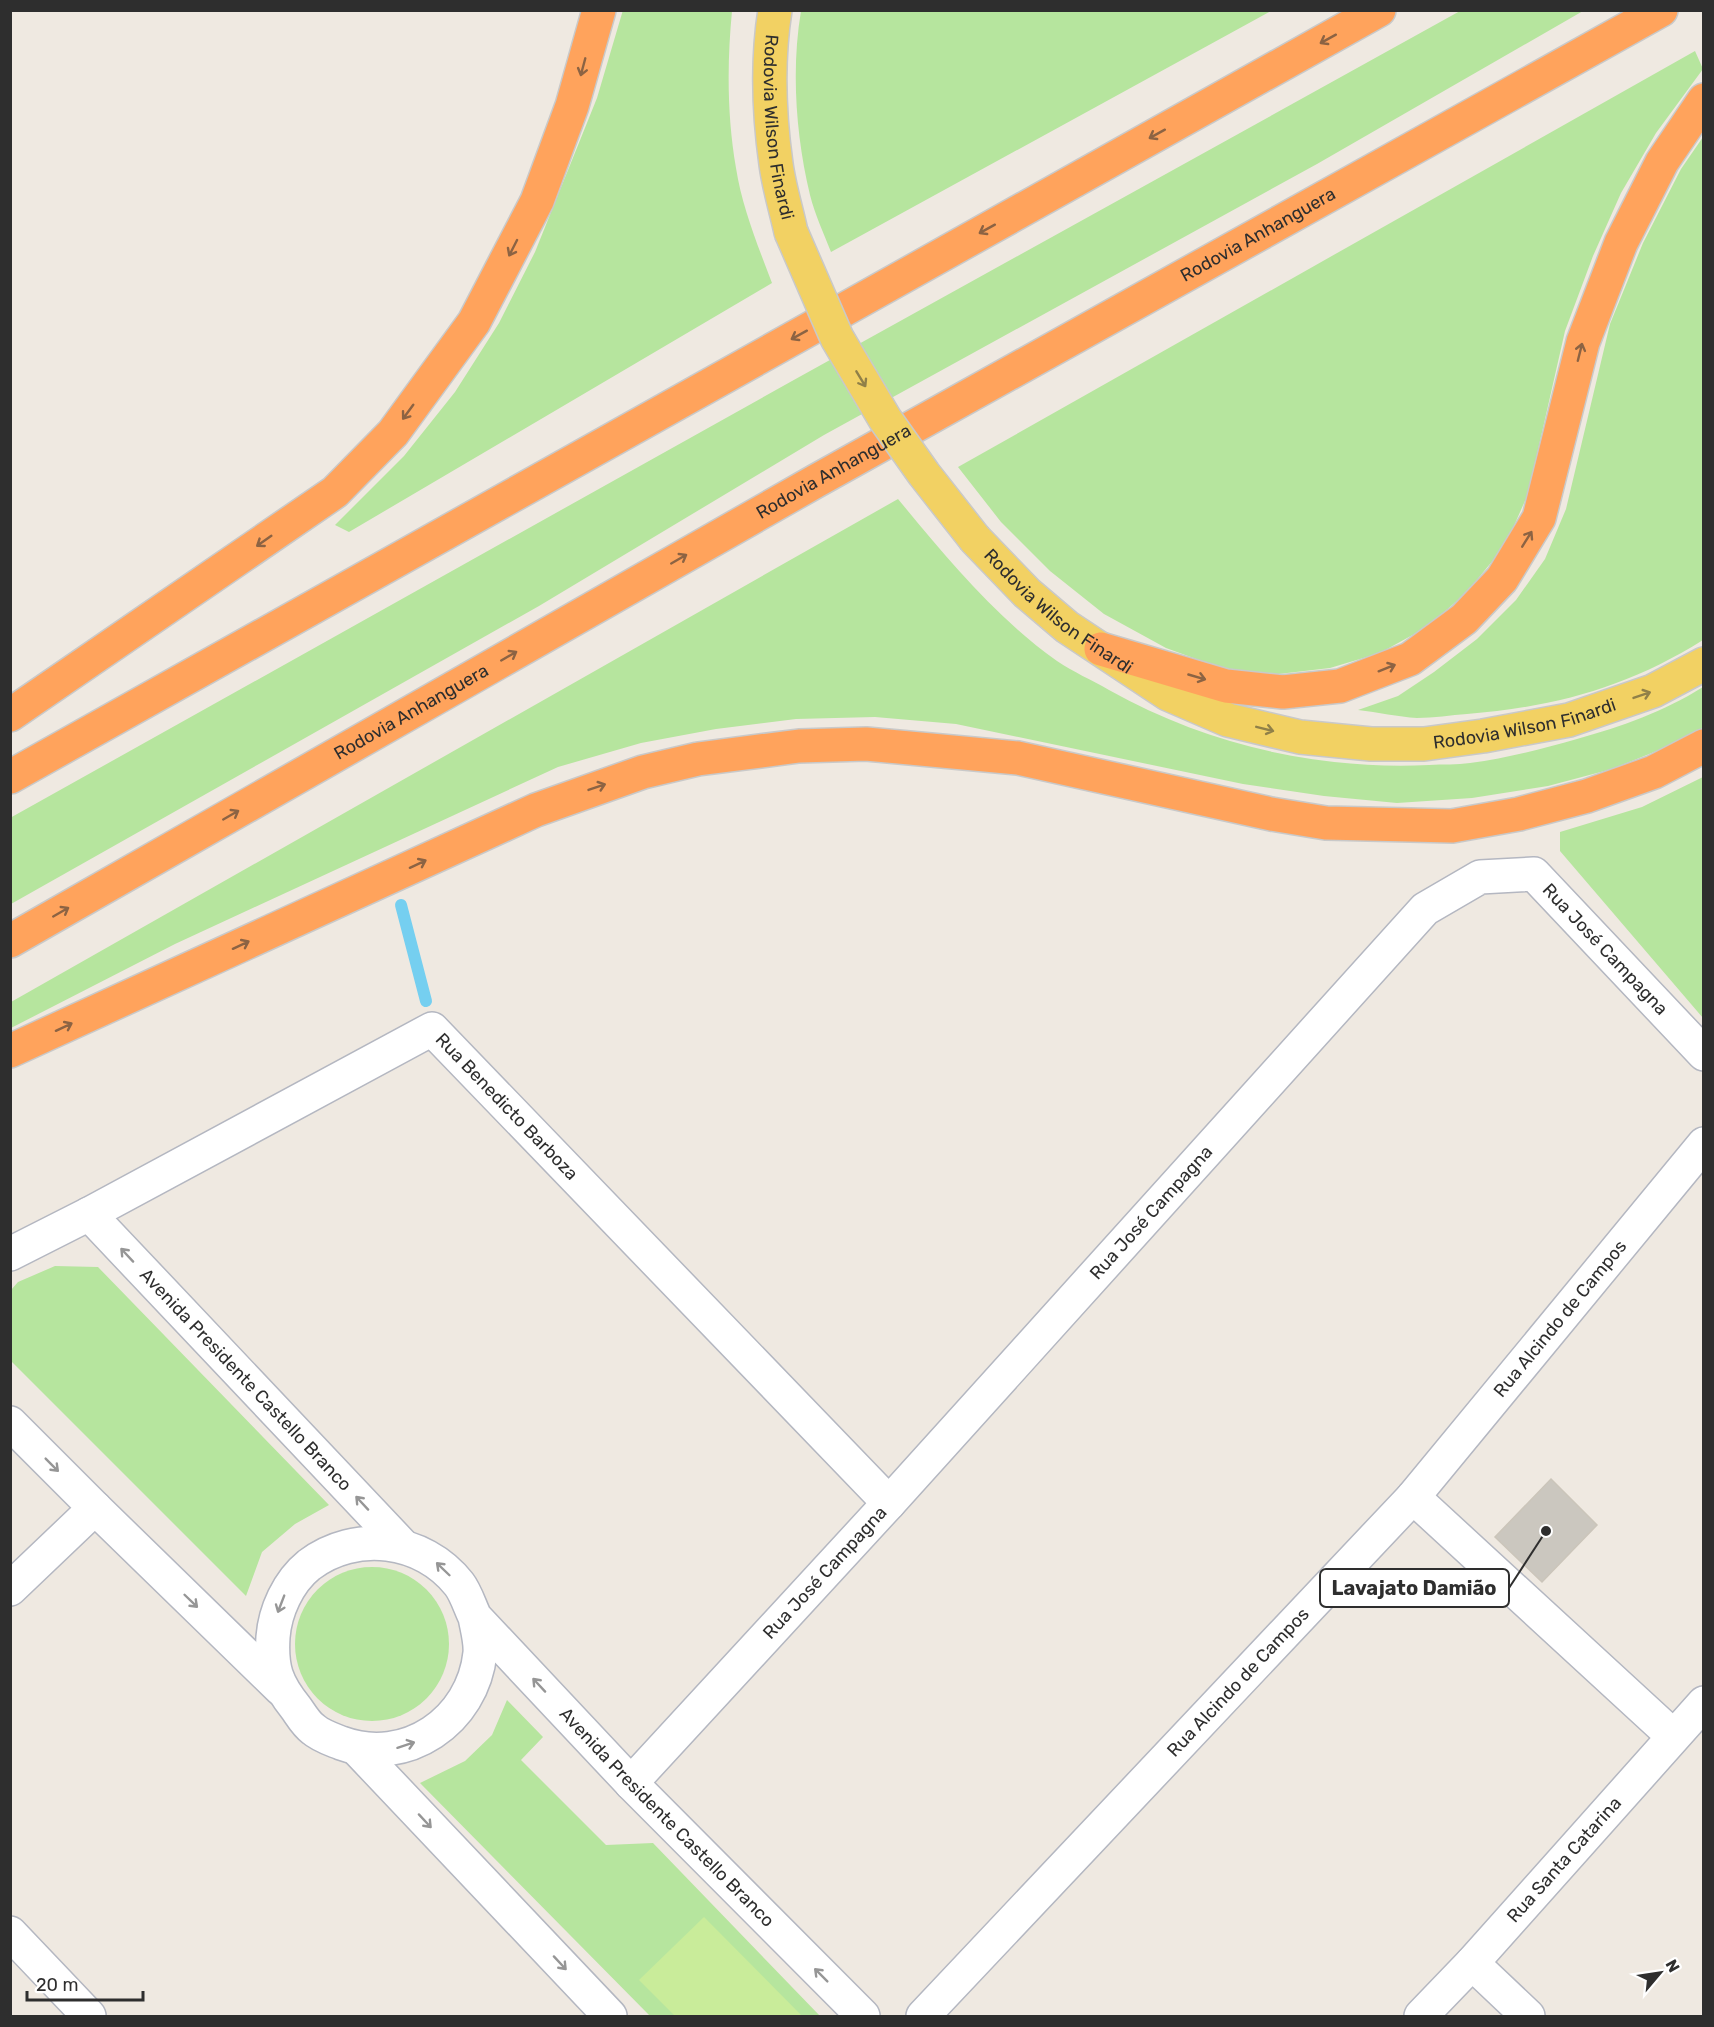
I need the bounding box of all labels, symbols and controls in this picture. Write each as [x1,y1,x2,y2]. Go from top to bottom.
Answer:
one-way arrow [1320,33,1337,45]
street label: Rodovia Wilson Finardi [759,34,799,222]
one-way arrow [577,57,588,76]
one-way arrow [1149,129,1167,140]
street label: Rodovia Anhanguera [1177,183,1339,287]
one-way arrow [979,223,996,235]
one-way arrow [506,239,518,257]
one-way arrow [790,329,807,341]
one-way arrow [1575,343,1587,362]
one-way arrow [856,370,868,387]
one-way arrow [402,404,415,420]
street label: Rodovia Anhanguera [752,419,915,524]
one-way arrow [1520,530,1533,547]
one-way arrow [256,535,273,547]
street label: Rodovia Wilson Finardi [979,544,1137,679]
one-way arrow [670,553,687,565]
one-way arrow [500,650,518,661]
street label: Rodovia Anhanguera [330,659,492,765]
one-way arrow [1377,662,1395,673]
one-way arrow [1187,672,1206,683]
one-way arrow [1632,689,1651,700]
street label: Rodovia Wilson Finardi [1432,694,1619,754]
one-way arrow [1255,723,1274,735]
one-way arrow [587,781,606,792]
one-way arrow [222,809,239,821]
one-way arrow [408,857,426,869]
street label: Rua José Campagna [1538,879,1672,1020]
one-way arrow [52,906,69,918]
one-way arrow [231,939,249,951]
one-way arrow [54,1021,72,1032]
street label: Rua Benedicto Barboza [431,1028,583,1185]
street label: Rua José Campagna [1085,1141,1217,1284]
street label: Rua Alcindo de Campos [1489,1236,1631,1402]
one-way arrow [120,1247,135,1262]
street label: Avenida Presidente Castello Branco [135,1264,356,1496]
one-way arrow [44,1457,59,1472]
one-way arrow [356,1496,370,1511]
street label: Rua José Campagna [758,1502,891,1644]
one-way arrow [436,1562,451,1576]
callout: Lavajato Damião [1320,1569,1509,1607]
text: Lavajato Damião [1331,1576,1497,1600]
one-way arrow [183,1594,198,1609]
one-way arrow [275,1594,286,1613]
street label: Rua Alcindo de Campos [1162,1603,1314,1761]
one-way arrow [532,1678,546,1693]
street label: Avenida Presidente Castello Branco [555,1703,779,1932]
one-way arrow [396,1738,415,1749]
street label: Rua Santa Catarina [1502,1792,1626,1927]
one-way arrow [418,1814,433,1829]
north arrow [1630,1943,1690,2003]
one-way arrow [552,1955,567,1970]
text: N [1662,1956,1684,1976]
scale bar [27,1964,142,2002]
one-way arrow [814,1968,829,1982]
text: 20 m [36,1974,78,1996]

